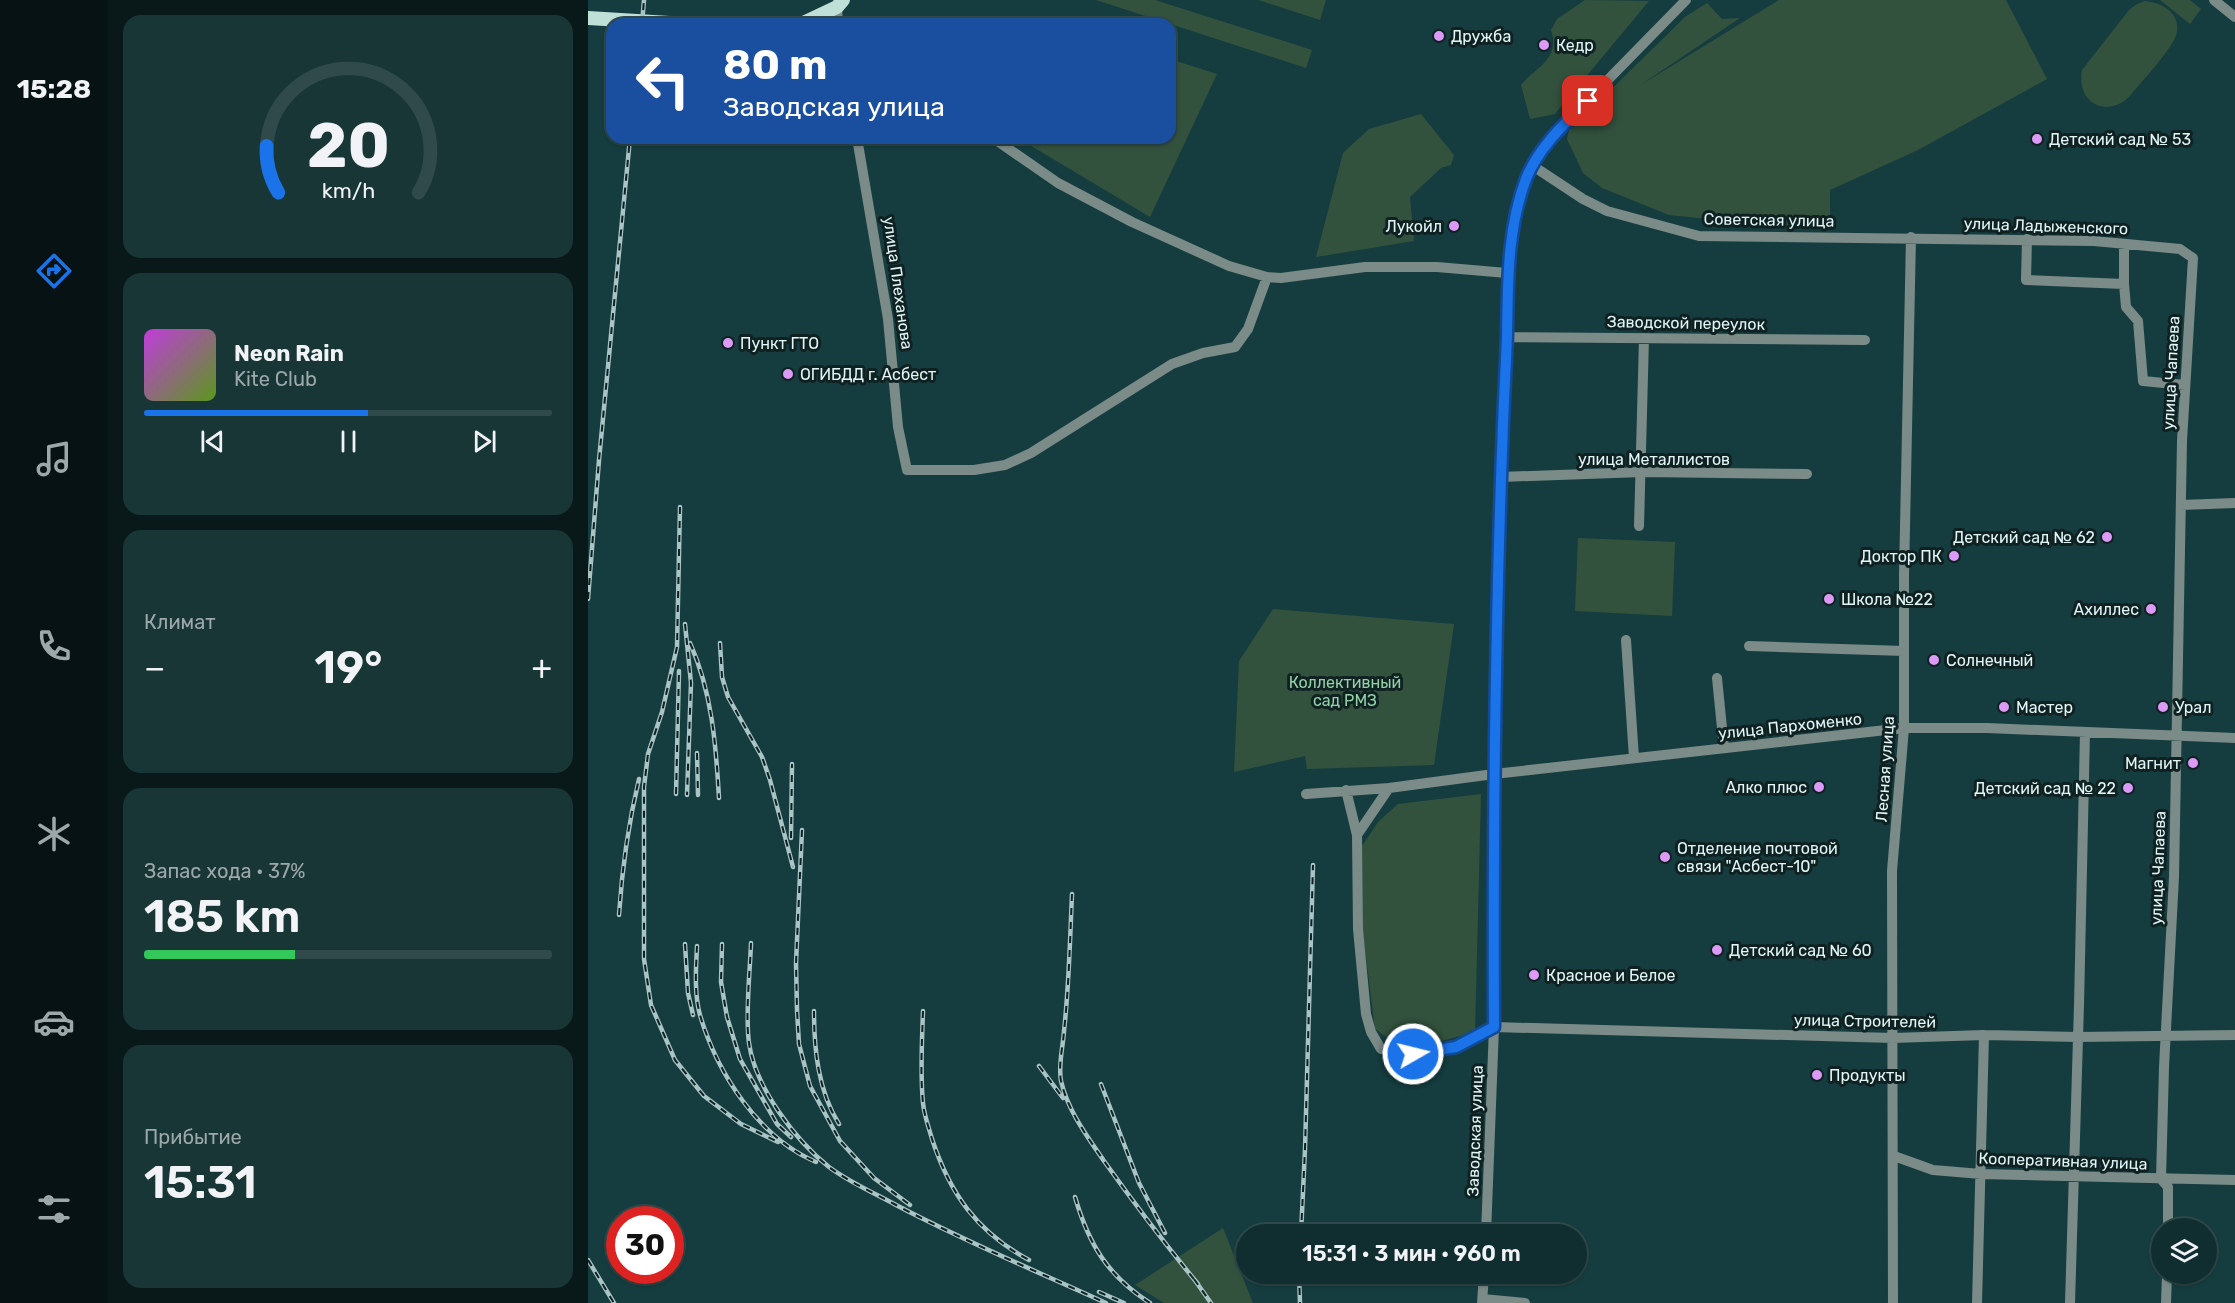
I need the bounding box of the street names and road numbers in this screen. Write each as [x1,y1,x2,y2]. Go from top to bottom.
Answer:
street label: Советская улица [1703,209,1835,231]
street label: улица Ладыженского [1963,214,2129,238]
street label: улица Плеханова [879,215,917,351]
street label: Заводской переулок [1607,312,1766,334]
street label: улица Чапаева [2159,315,2183,431]
street label: улица Металлистов [1578,450,1730,469]
street label: улица Пархоменко [1717,709,1863,743]
street label: Лесная улица [1872,715,1898,823]
street label: улица Чапаева [2147,811,2169,925]
street label: улица Строителей [1794,1010,1936,1032]
street label: Заводская улица [1463,1065,1487,1197]
street label: Кооперативная улица [1978,1149,2148,1173]

